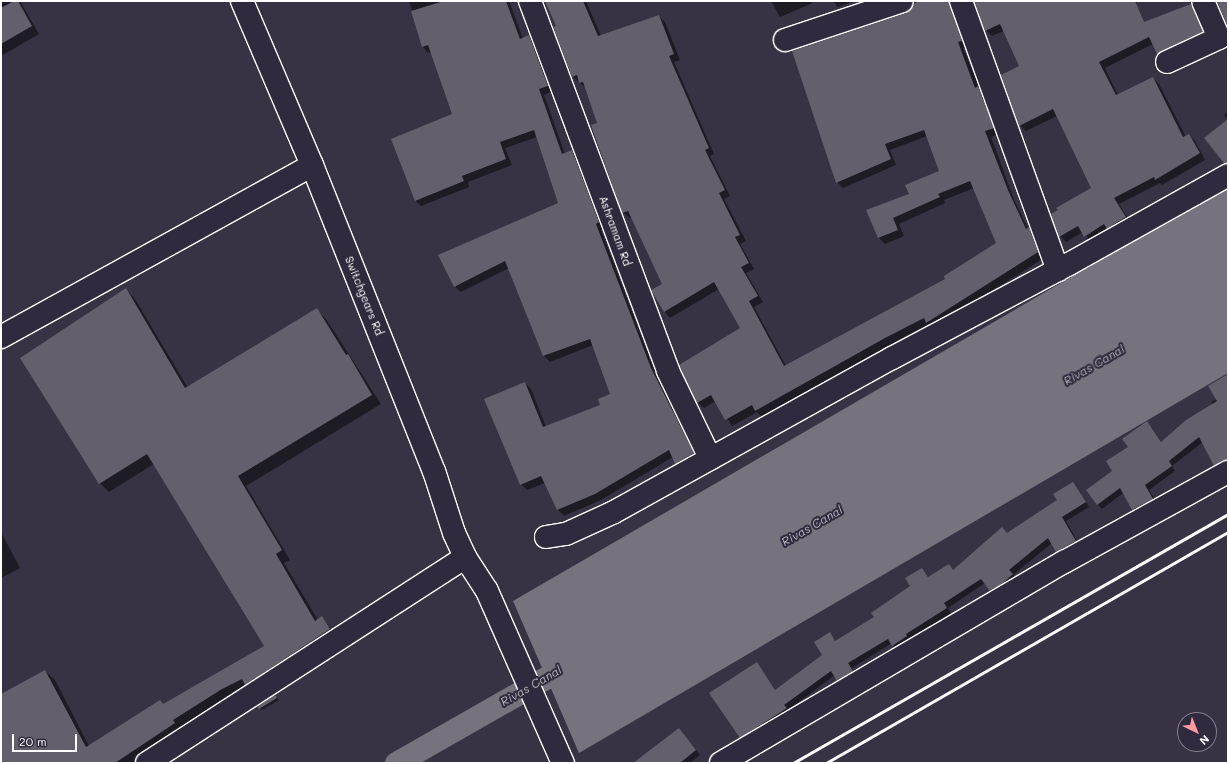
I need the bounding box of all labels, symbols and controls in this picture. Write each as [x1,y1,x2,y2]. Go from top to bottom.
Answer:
street label: Ashramam Rd [596,194,634,268]
street label: Switchgears Rd [342,255,386,337]
water label: Rivas Canal [1061,342,1127,388]
water label: Rivas Canal [779,503,845,549]
water label: Rivas Canal [498,663,564,709]
north arrow [1177,712,1217,752]
scale bar [14,726,79,752]
text: N [1197,732,1213,749]
text: 20 m [19,733,47,749]

